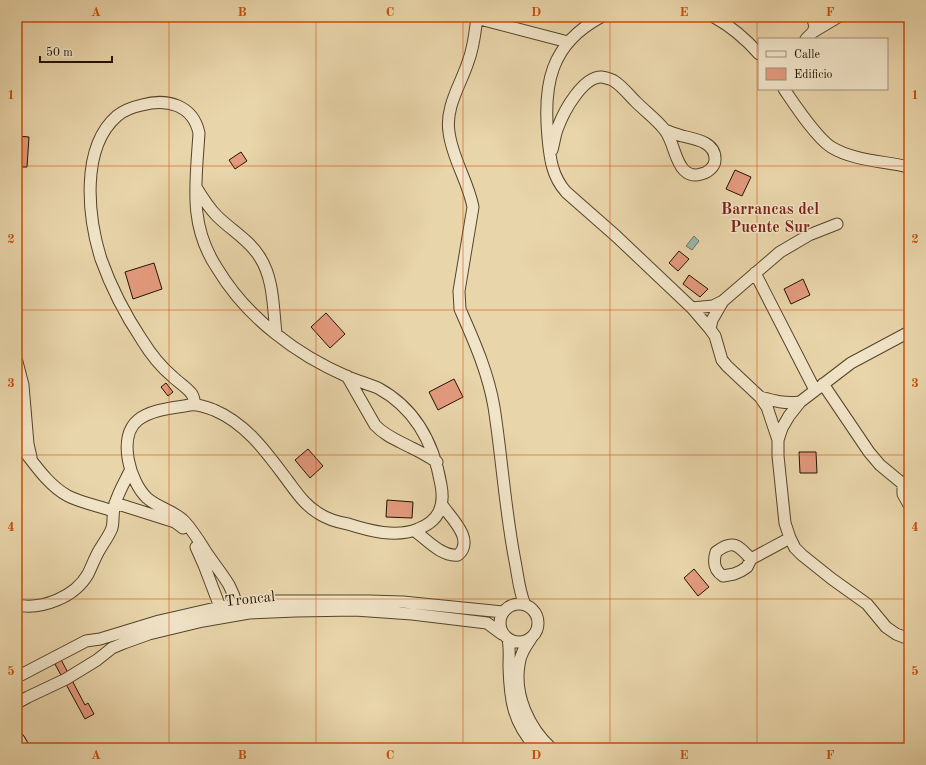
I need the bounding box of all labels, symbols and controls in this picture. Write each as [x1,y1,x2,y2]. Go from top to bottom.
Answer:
text: A [91,6,101,19]
text: B [237,6,247,19]
text: C [386,6,394,19]
text: D [531,6,541,19]
text: E [680,6,689,19]
text: F [826,6,835,19]
scale bar [40,38,112,64]
legend [758,38,888,90]
text: 50 m [46,46,73,59]
text: Calle [794,49,820,61]
text: Edificio [794,69,833,81]
text: 1 [7,89,15,102]
text: 1 [911,89,919,102]
district label: Barrancas del Puente Sur [721,202,819,236]
text: 2 [7,233,15,246]
text: 2 [911,233,919,246]
text: 3 [7,377,15,390]
text: 3 [911,377,919,390]
text: 4 [7,521,15,534]
text: 4 [911,521,919,534]
street label: Troncal [224,590,276,610]
text: 5 [7,665,15,678]
text: 5 [911,665,919,678]
text: A [91,749,101,762]
text: B [237,749,247,762]
text: C [386,749,394,762]
text: D [531,749,541,762]
text: E [680,749,689,762]
text: F [826,749,835,762]

